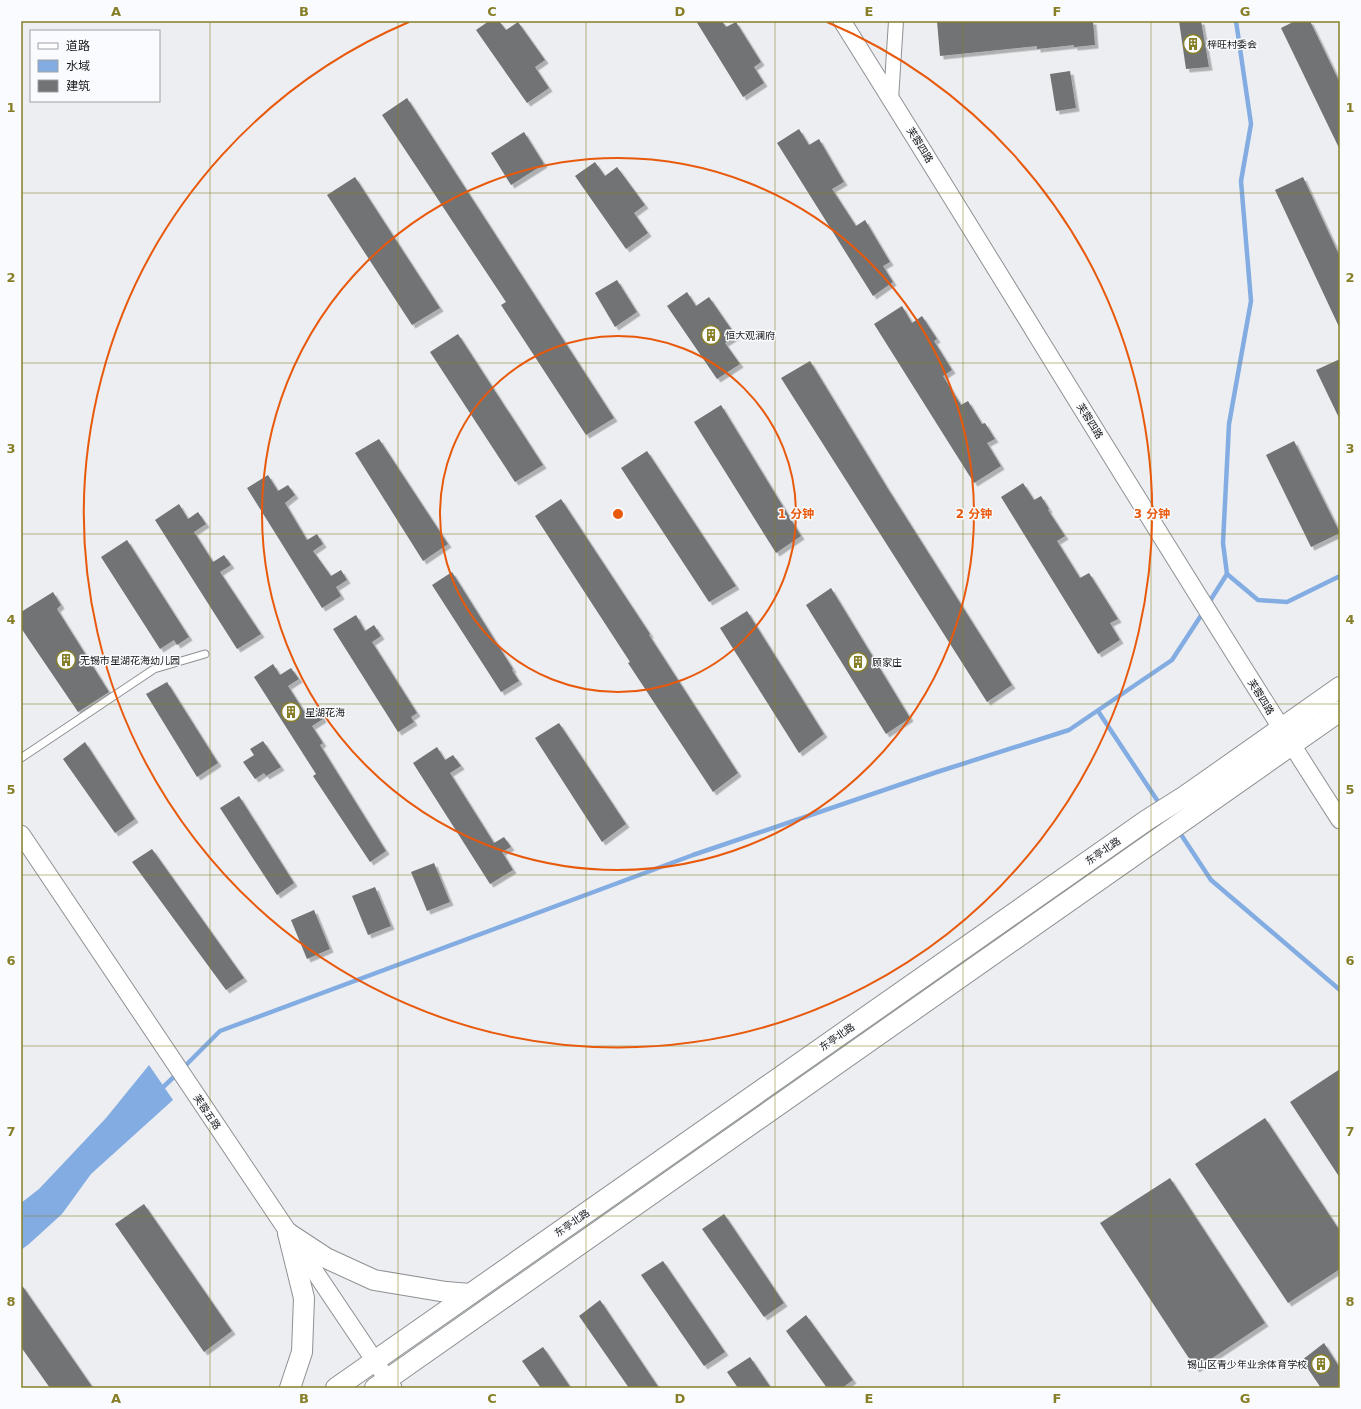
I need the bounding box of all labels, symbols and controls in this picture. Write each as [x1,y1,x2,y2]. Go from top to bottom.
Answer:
text: A [111,4,121,19]
text: B [299,4,309,19]
text: C [487,4,497,19]
text: D [675,4,686,19]
text: E [865,4,873,19]
text: F [1053,4,1061,19]
text: G [1240,4,1250,19]
legend [30,30,160,102]
building icon: 梓旺村委会 [1182,33,1204,55]
text: 道路 [66,39,90,53]
place label: 梓旺村委会 [1207,39,1257,50]
text: 水域 [66,59,90,73]
text: 建筑 [66,79,90,93]
text: 1 [6,100,16,115]
text: 1 [1345,100,1355,115]
street label: 芙蓉四路 [905,125,935,165]
text: 2 [6,270,16,285]
text: 2 [1345,270,1355,285]
building icon: 恒大观澜府 [700,324,722,346]
place label: 恒大观澜府 [725,330,775,341]
street label: 芙蓉四路 [1075,401,1105,441]
text: 3 [6,441,16,456]
text: 3 [1345,441,1355,456]
centre of rings [611,507,625,521]
text: 1 分钟 [778,507,814,521]
text: 2 分钟 [956,507,992,521]
text: 3 分钟 [1134,507,1170,521]
text: 4 [6,612,16,627]
text: 4 [1345,612,1355,627]
building icon: 无锡市星湖花海幼儿园 [55,649,77,671]
building icon: 顾家庄 [847,651,869,673]
place label: 无锡市星湖花海幼儿园 [80,655,180,666]
place label: 顾家庄 [872,657,902,668]
street label: 芙蓉四路 [1246,677,1276,717]
building icon: 星湖花海 [280,701,302,723]
place label: 星湖花海 [305,707,345,718]
text: 5 [6,782,16,797]
text: 5 [1345,782,1355,797]
street label: 东亭北路 [1083,835,1123,867]
text: 6 [6,953,16,968]
text: 6 [1345,953,1355,968]
street label: 东亭北路 [817,1021,857,1053]
street label: 芙蓉五路 [191,1092,223,1132]
text: 7 [6,1124,16,1139]
text: 7 [1345,1124,1355,1139]
street label: 东亭北路 [552,1207,592,1239]
text: 8 [6,1294,16,1309]
text: 8 [1345,1294,1355,1309]
building icon: 锡山区青少年业余体育学校 [1310,1353,1332,1375]
place label: 锡山区青少年业余体育学校 [1187,1359,1307,1370]
text: A [111,1391,121,1406]
text: B [299,1391,309,1406]
text: C [487,1391,497,1406]
text: D [675,1391,686,1406]
text: E [865,1391,873,1406]
text: F [1053,1391,1061,1406]
text: G [1240,1391,1250,1406]

